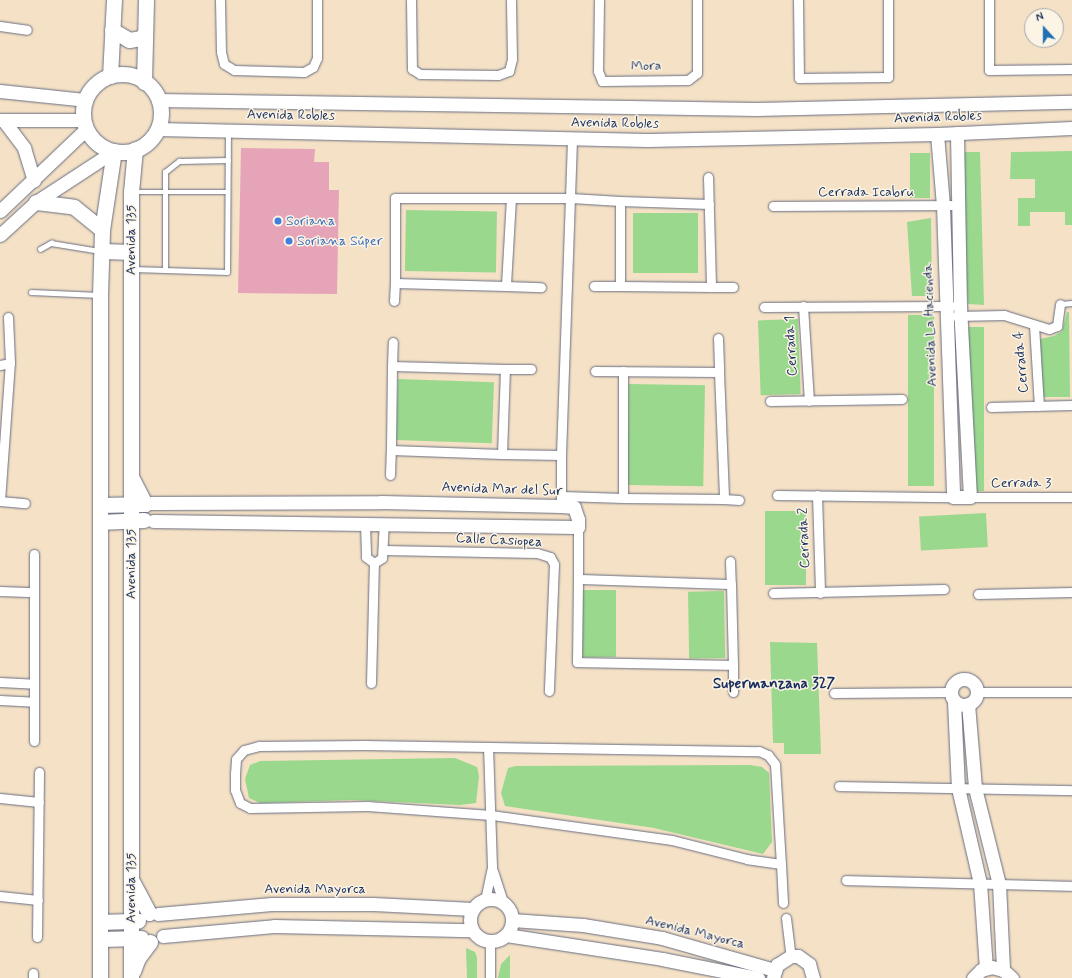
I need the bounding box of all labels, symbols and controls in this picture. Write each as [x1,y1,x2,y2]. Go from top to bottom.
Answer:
north arrow [1024,8,1064,48]
text: N [1034,10,1046,26]
street label: Mora [631,57,661,75]
street label: Avenida Robles [247,106,335,124]
street label: Avenida Robles [893,107,983,127]
street label: Avenida Robles [571,114,659,132]
street label: Cerrada Icabru [818,184,914,200]
street label: Avenida 135 [123,205,139,275]
place label: Soriana [286,213,335,229]
marker: Soriana [273,216,283,226]
place label: Soriana Súper [297,233,382,249]
marker: Soriana Súper [284,236,294,246]
street label: Avenida La Hacienda [919,261,941,389]
street label: Cerrada 1 [781,315,801,377]
street label: Cerrada 4 [1010,330,1032,394]
street label: Cerrada 3 [991,475,1051,491]
street label: Avenida Mar del Sur [441,479,563,499]
street label: Cerrada 2 [795,507,813,569]
street label: Avenida 135 [123,529,139,599]
street label: Calle Casiopea [456,529,542,551]
district label: Supermanzana 327 [713,676,835,694]
street label: Avenida 135 [123,853,139,923]
street label: Avenida Mayorca [263,881,367,897]
street label: Avenida Mayorca [643,911,747,953]

